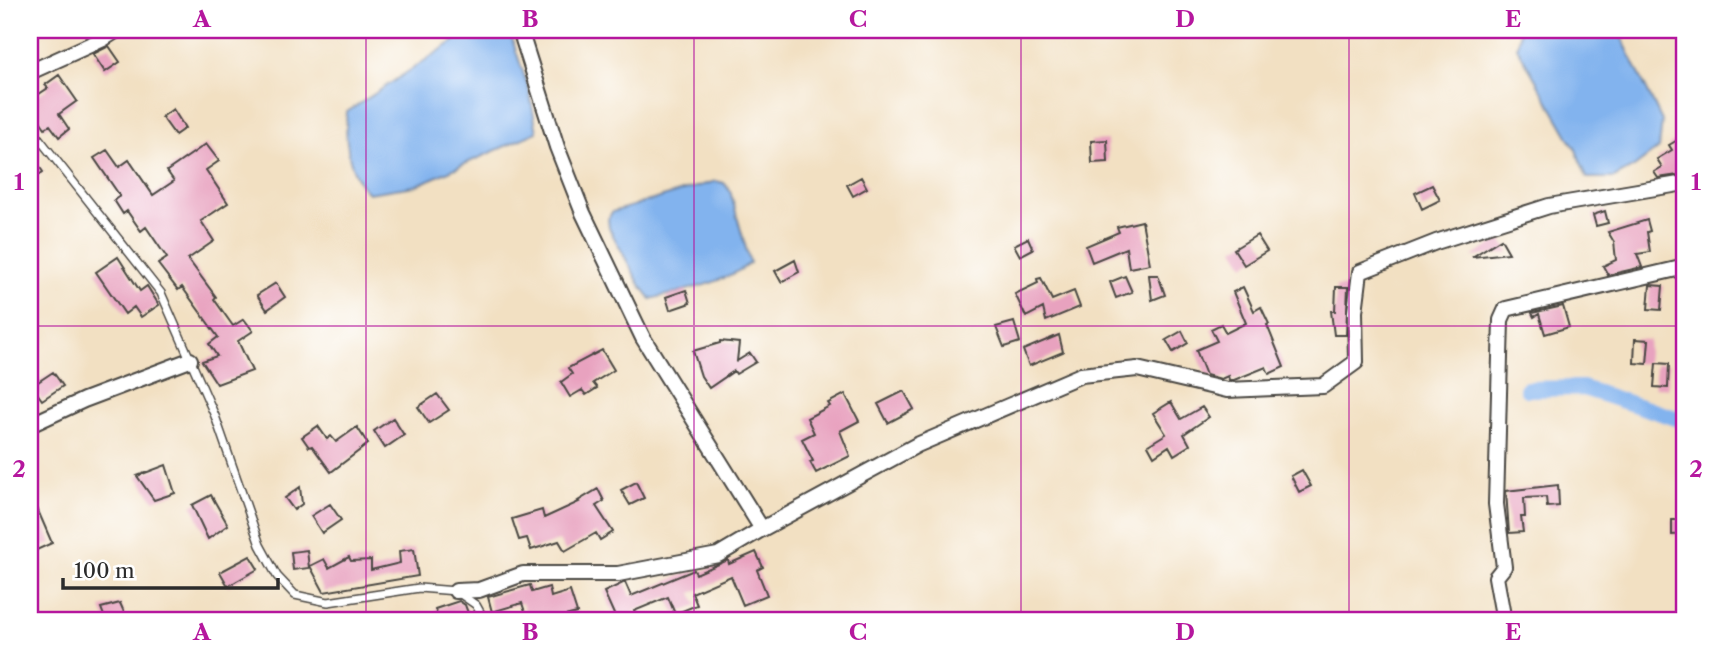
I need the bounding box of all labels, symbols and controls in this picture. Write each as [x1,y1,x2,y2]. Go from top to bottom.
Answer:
text: A [192,5,212,33]
text: B [521,5,539,33]
text: C [849,5,867,33]
text: D [1175,5,1195,33]
text: E [1505,5,1521,33]
text: 1 [14,168,25,196]
text: 1 [1691,168,1702,196]
text: 2 [12,455,26,483]
text: 2 [1689,455,1703,483]
scale bar [63,546,278,590]
text: 100 m [74,558,135,583]
text: A [192,618,212,646]
text: B [521,618,539,646]
text: C [849,618,867,646]
text: D [1175,618,1195,646]
text: E [1505,618,1521,646]

